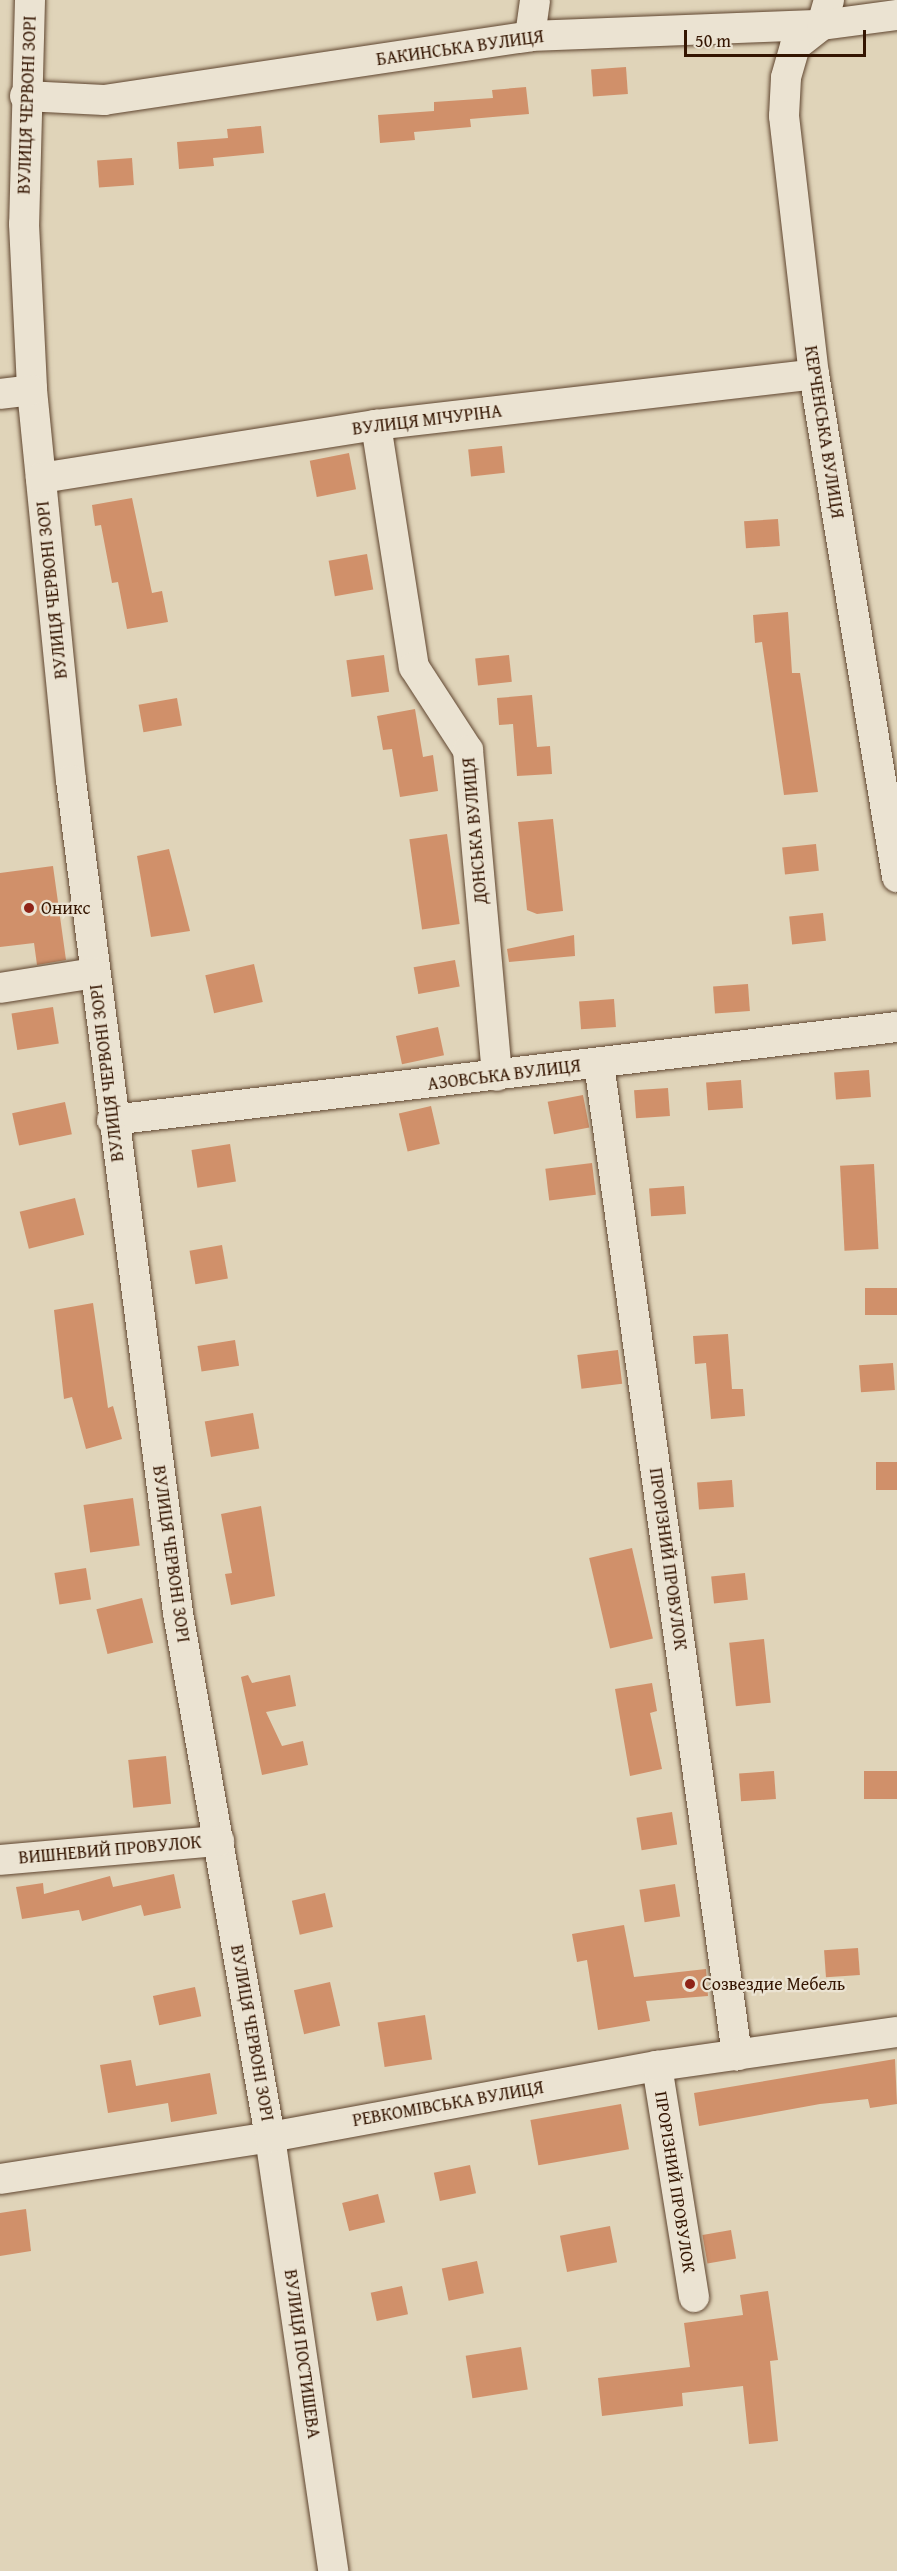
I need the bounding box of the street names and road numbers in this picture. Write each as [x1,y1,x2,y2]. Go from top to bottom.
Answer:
street label: ВУЛИЦЯ ЧЕРВОНІ ЗОРІ [13,15,41,195]
street label: БАКИНСЬКА ВУЛИЦЯ [375,26,545,70]
street label: КЕРЧЕНСЬКА ВУЛИЦЯ [800,344,848,520]
street label: ВУЛИЦЯ МІЧУРІНА [351,400,503,440]
street label: ВУЛИЦЯ ЧЕРВОНІ ЗОРІ [32,500,72,680]
street label: ДОНСЬКА ВУЛИЦЯ [458,757,492,905]
street label: ВУЛИЦЯ ЧЕРВОНІ ЗОРІ [85,983,129,1163]
street label: АЗОВСЬКА ВУЛИЦЯ [426,1055,582,1095]
street label: ВУЛИЦЯ ЧЕРВОНІ ЗОРІ [148,1464,194,1644]
street label: ПРОРІЗНИЙ ПРОВУЛОК [645,1467,691,1651]
street label: ВИШНЕВИЙ ПРОВУЛОК [18,1831,202,1869]
street label: ВУЛИЦЯ ЧЕРВОНІ ЗОРІ [226,1943,278,2123]
street label: РЕВКОМІВСЬКА ВУЛИЦЯ [351,2077,545,2131]
street label: ПРОРІЗНИЙ ПРОВУЛОК [650,2090,700,2274]
street label: ВУЛИЦЯ ПОСТИШЕВА [279,2268,325,2440]

